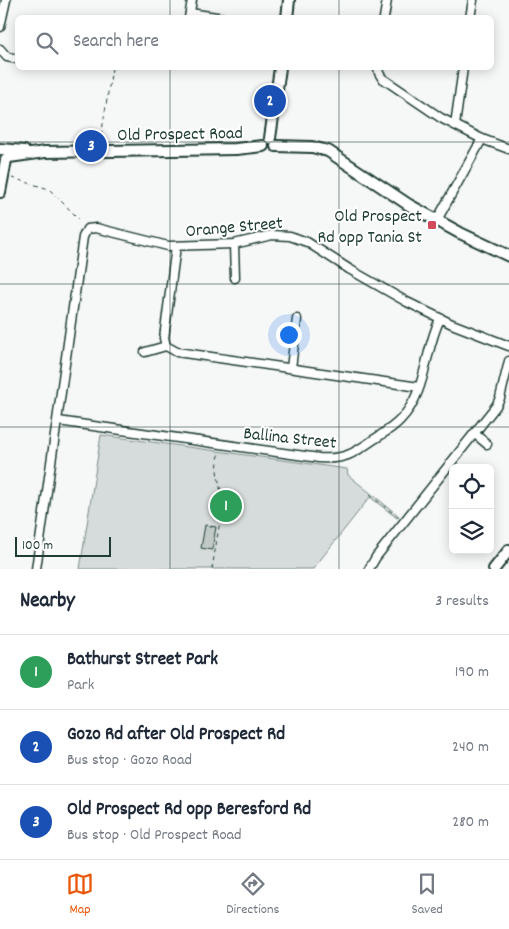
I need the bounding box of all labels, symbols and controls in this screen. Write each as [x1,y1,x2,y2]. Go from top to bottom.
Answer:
search box [15,15,494,70]
icon: search [33,29,61,57]
text: Search here [73,29,159,56]
pin: 2 [254,82,286,120]
street label: Old Prospect Road [117,122,243,149]
pin: 3 [75,127,107,165]
place label: Old Prospect Rd opp Tania St [318,205,422,251]
street label: Orange Street [185,212,284,245]
marker: Old Prospect Rd opp Tania St [426,219,438,231]
your location [276,322,302,348]
street label: Ballina Street [242,422,338,457]
map controls [449,464,494,554]
button: locate [449,464,494,509]
pin: 1 [210,487,242,525]
button: layers [449,509,494,554]
scale bar [15,534,111,557]
text: 100 m [22,536,53,556]
text: Nearby [20,587,75,617]
text: 3 results [435,590,489,613]
text: Bathurst Street Park [67,647,218,674]
text: 1 [34,661,38,684]
text: 190 m [455,661,489,684]
text: Park [67,674,94,697]
text: Gozo Rd after Old Prospect Rd [67,722,285,749]
text: 2 [33,736,40,759]
text: 240 m [452,736,489,759]
text: Bus stop · Gozo Road [67,749,192,772]
text: Old Prospect Rd opp Beresford Rd [67,797,311,824]
text: 3 [32,811,40,834]
text: 280 m [452,811,489,834]
text: Bus stop · Old Prospect Road [67,824,242,847]
tab: Map [66,870,94,920]
tab: Directions [226,870,279,920]
tab: Saved [412,870,443,920]

